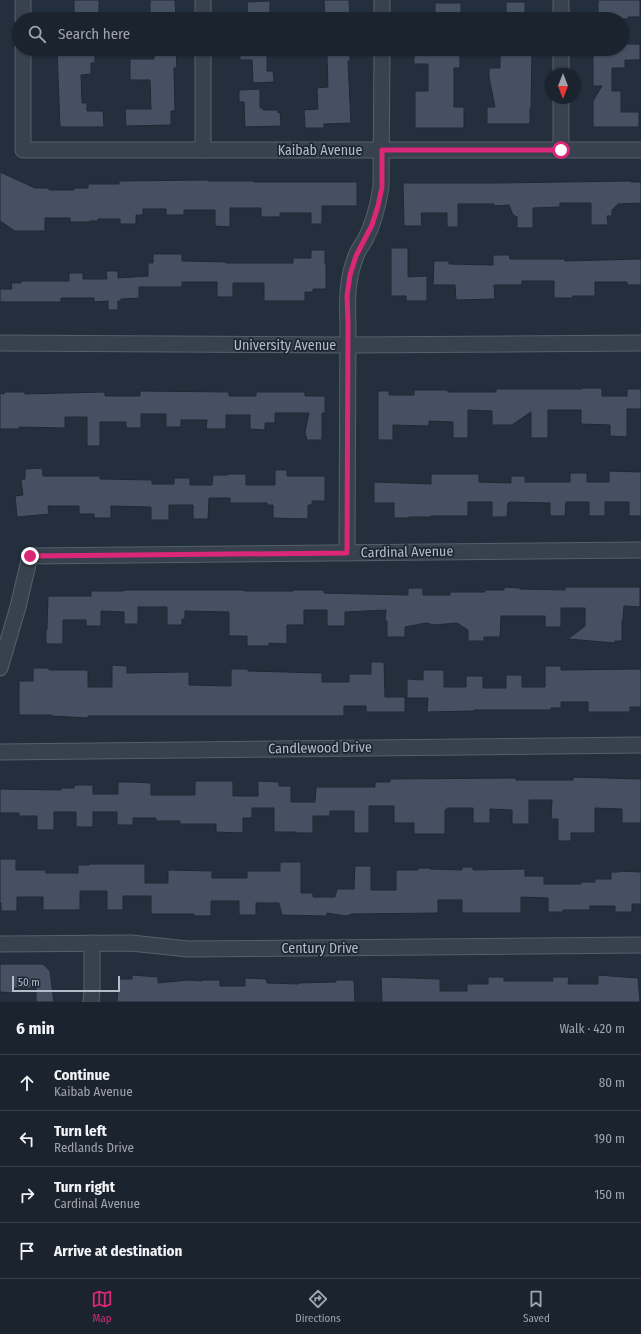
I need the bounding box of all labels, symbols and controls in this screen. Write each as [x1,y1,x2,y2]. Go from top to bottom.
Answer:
search box [12,12,629,56]
icon: search [26,23,48,45]
text: Search here [58,25,130,43]
north arrow [545,68,581,104]
route start [552,141,570,159]
street label: Kaibab Avenue [278,142,362,159]
street label: University Avenue [234,337,336,354]
street label: Cardinal Avenue [361,543,453,561]
route end [21,547,39,565]
street label: Candlewood Drive [268,739,372,757]
street label: Century Drive [281,940,359,957]
scale bar [12,974,120,993]
text: 50 m [18,976,40,989]
text: 6 min [16,1018,55,1039]
text: Walk · 420 m [559,1021,625,1036]
text: Continue [54,1066,110,1084]
icon: ahead [16,1072,38,1094]
text: 80 m [599,1075,625,1090]
text: Kaibab Avenue [54,1084,133,1099]
text: Turn left [54,1122,107,1140]
icon: left [16,1128,38,1150]
text: 190 m [594,1131,625,1146]
text: Redlands Drive [54,1140,134,1155]
text: Turn right [54,1178,115,1196]
icon: right [16,1184,38,1206]
text: 150 m [594,1187,625,1202]
text: Cardinal Avenue [54,1196,140,1211]
icon: arrive [16,1240,38,1262]
text: Arrive at destination [54,1242,182,1260]
tab: Map [91,1288,113,1325]
tab: Directions [295,1288,341,1325]
tab: Saved [523,1288,550,1325]

